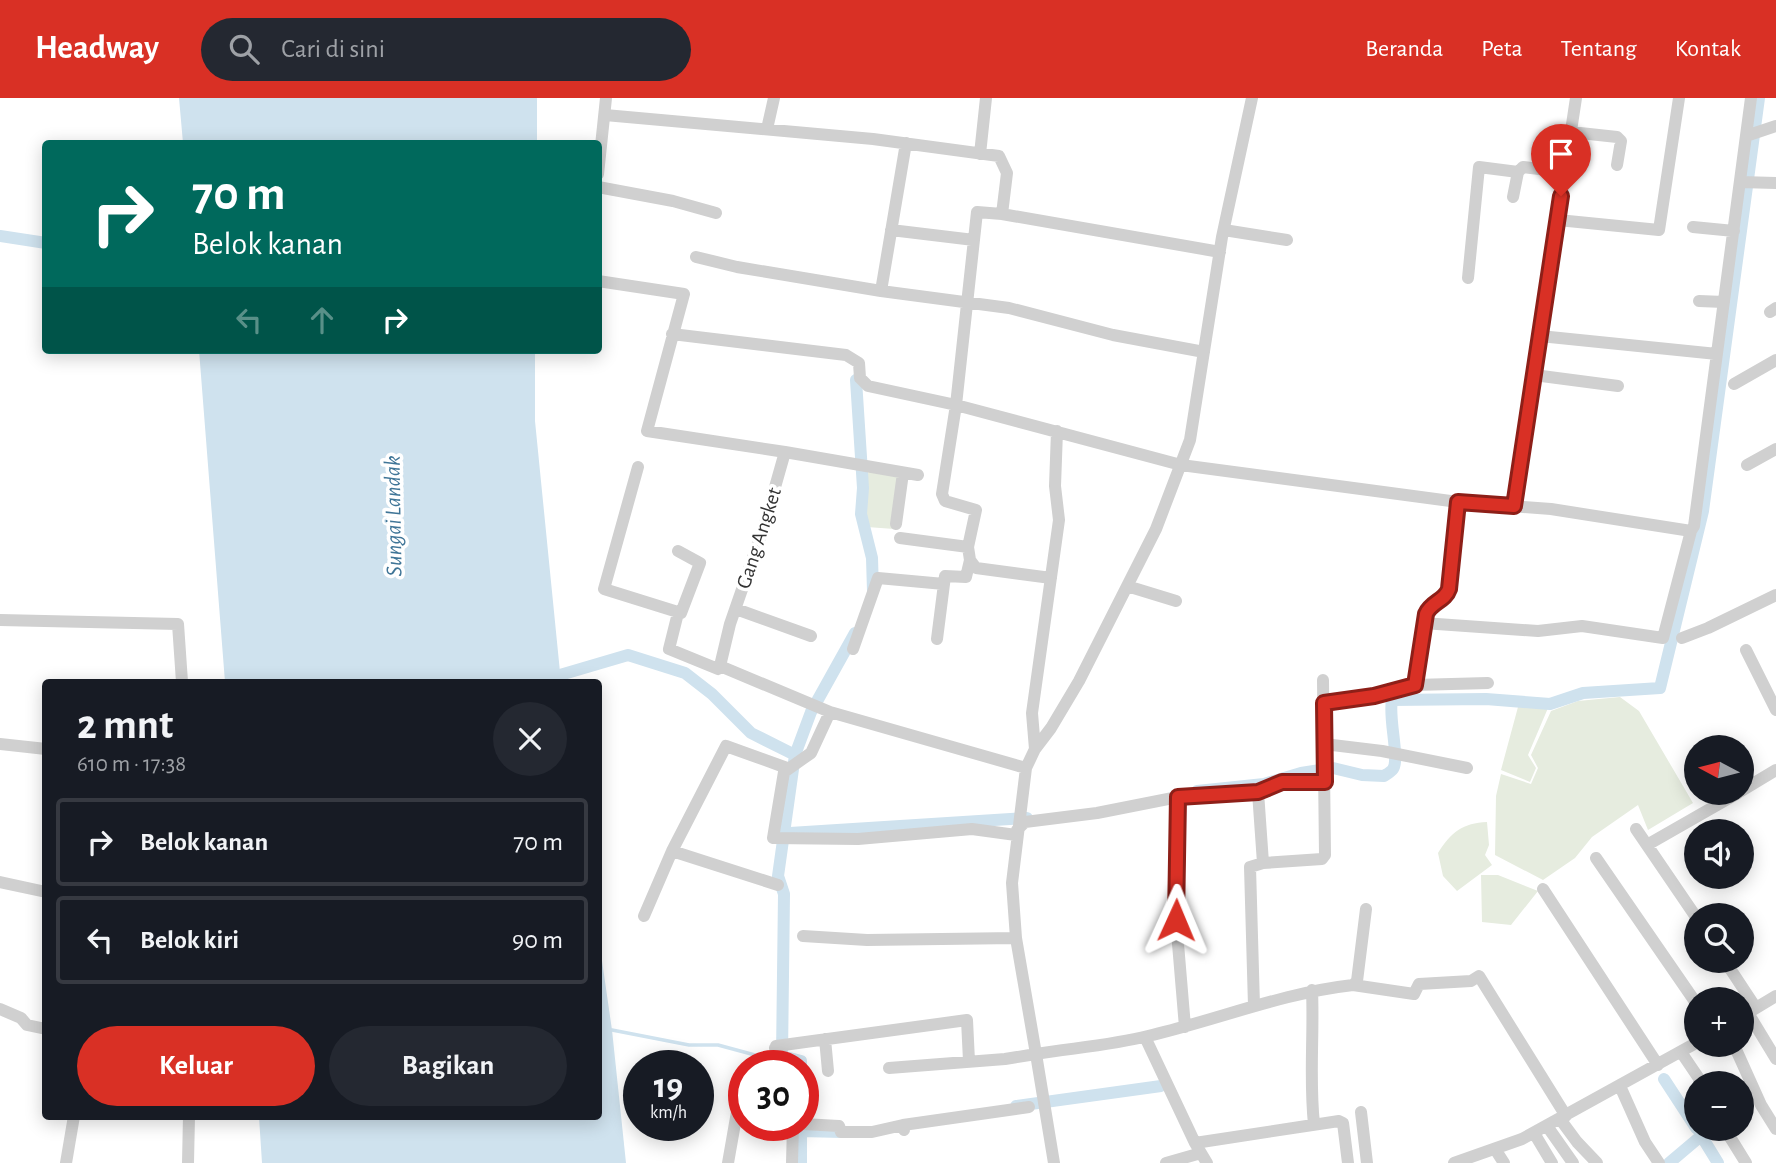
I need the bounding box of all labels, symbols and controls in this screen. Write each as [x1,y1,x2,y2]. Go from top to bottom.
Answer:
search box [201,18,691,81]
icon: search [225,30,263,68]
text: Headway [35,32,159,65]
text: Cari di sini [281,36,385,62]
text: Beranda [1365,37,1443,61]
text: Peta [1481,37,1523,61]
text: Tentang [1561,37,1637,61]
text: Kontak [1675,37,1741,61]
pin [1531,124,1591,196]
icon: arrive [1542,135,1580,173]
icon: right [77,168,168,259]
text: 70 m [192,170,286,219]
text: Belok kanan [192,228,343,260]
icon: left [230,301,268,339]
icon: ahead [303,301,341,339]
icon: right [376,301,414,339]
water label: Sungai Landak [381,455,407,577]
street label: Gang Angket [733,485,785,591]
button: close [493,702,567,776]
text: 2 mnt [77,704,173,746]
north arrow [1684,735,1754,805]
map controls [1684,735,1754,1141]
text: 610 m · 17:38 [77,753,186,776]
button: sound [1684,819,1754,889]
icon: right [81,823,119,861]
text: Belok kanan [140,829,268,855]
text: 70 m [513,829,563,855]
position arrow [1139,883,1213,957]
button: search [1684,903,1754,973]
icon: left [81,921,119,959]
text: Belok kiri [140,927,239,953]
text: 90 m [512,927,563,953]
button: + [1684,987,1754,1057]
button: Keluar [77,1026,315,1106]
button: Bagikan [329,1026,567,1106]
speed limit sign: 30 [728,1050,819,1141]
text: 19 [654,1069,683,1104]
button: − [1684,1071,1754,1141]
text: km/h [650,1104,687,1122]

